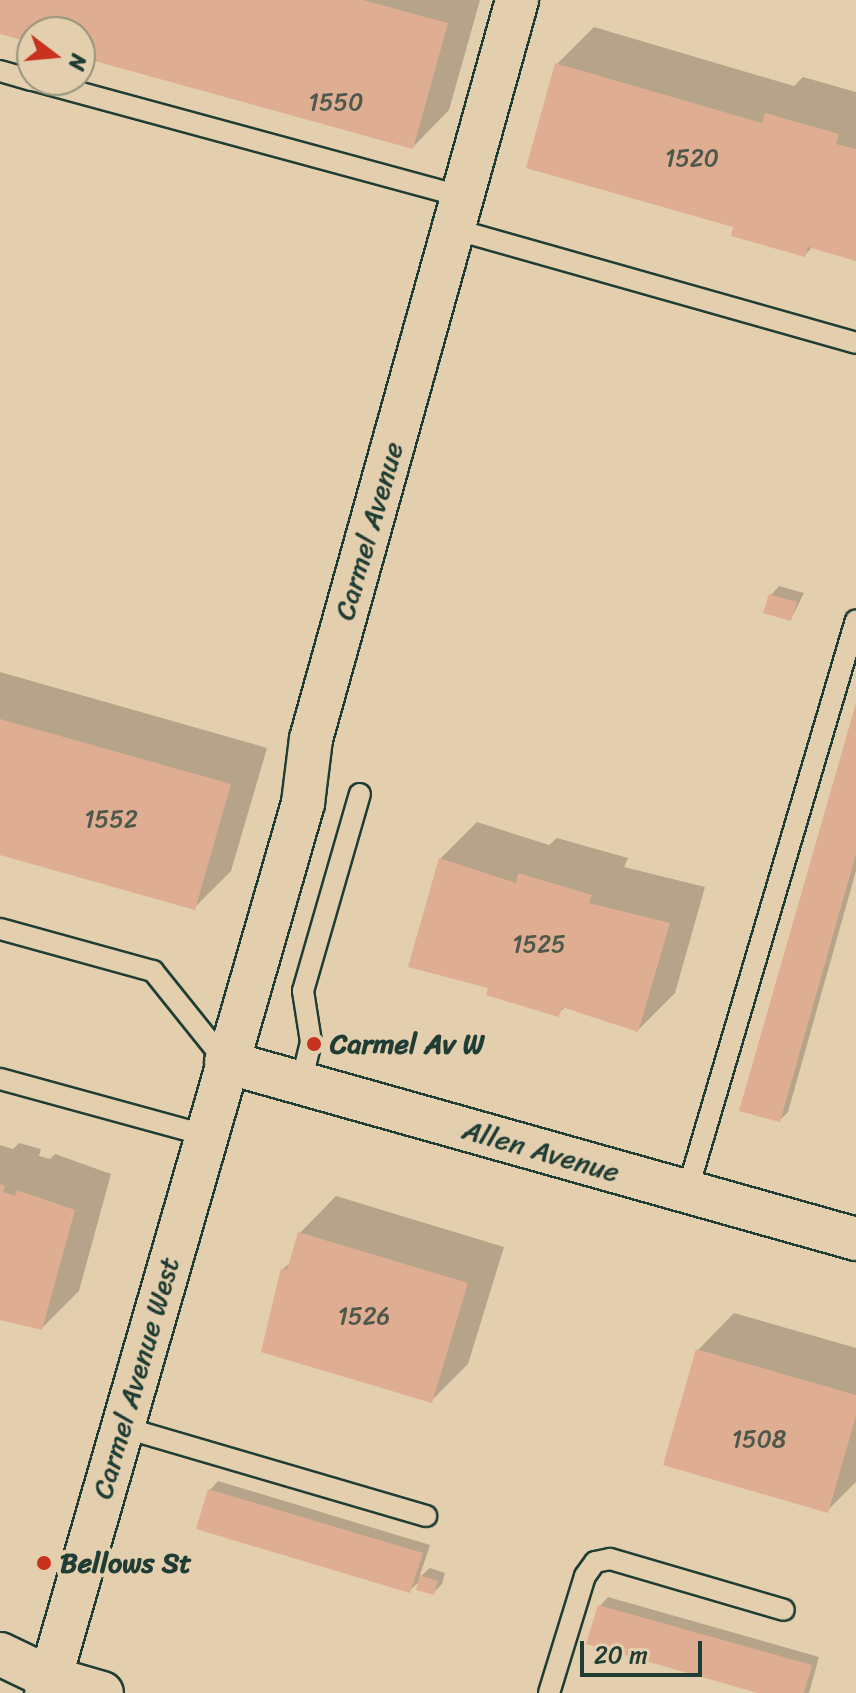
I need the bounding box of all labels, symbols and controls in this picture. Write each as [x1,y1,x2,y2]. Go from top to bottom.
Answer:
north arrow [16,16,96,96]
text: N [57,49,98,75]
house number: 1550 [309,89,363,117]
house number: 1520 [665,145,719,173]
street label: Carmel Avenue [328,438,410,624]
house number: 1552 [84,806,138,834]
house number: 1525 [512,931,566,959]
place label: Carmel Av W [330,1027,484,1061]
marker: Carmel Av W [305,1035,323,1053]
street label: Allen Avenue [459,1113,623,1189]
street label: Carmel Avenue West [85,1252,187,1504]
house number: 1526 [338,1303,390,1331]
house number: 1508 [732,1426,786,1454]
place label: Bellows St [60,1546,192,1580]
marker: Bellows St [35,1554,53,1572]
scale bar [584,1625,706,1675]
text: 20 m [594,1634,648,1676]

